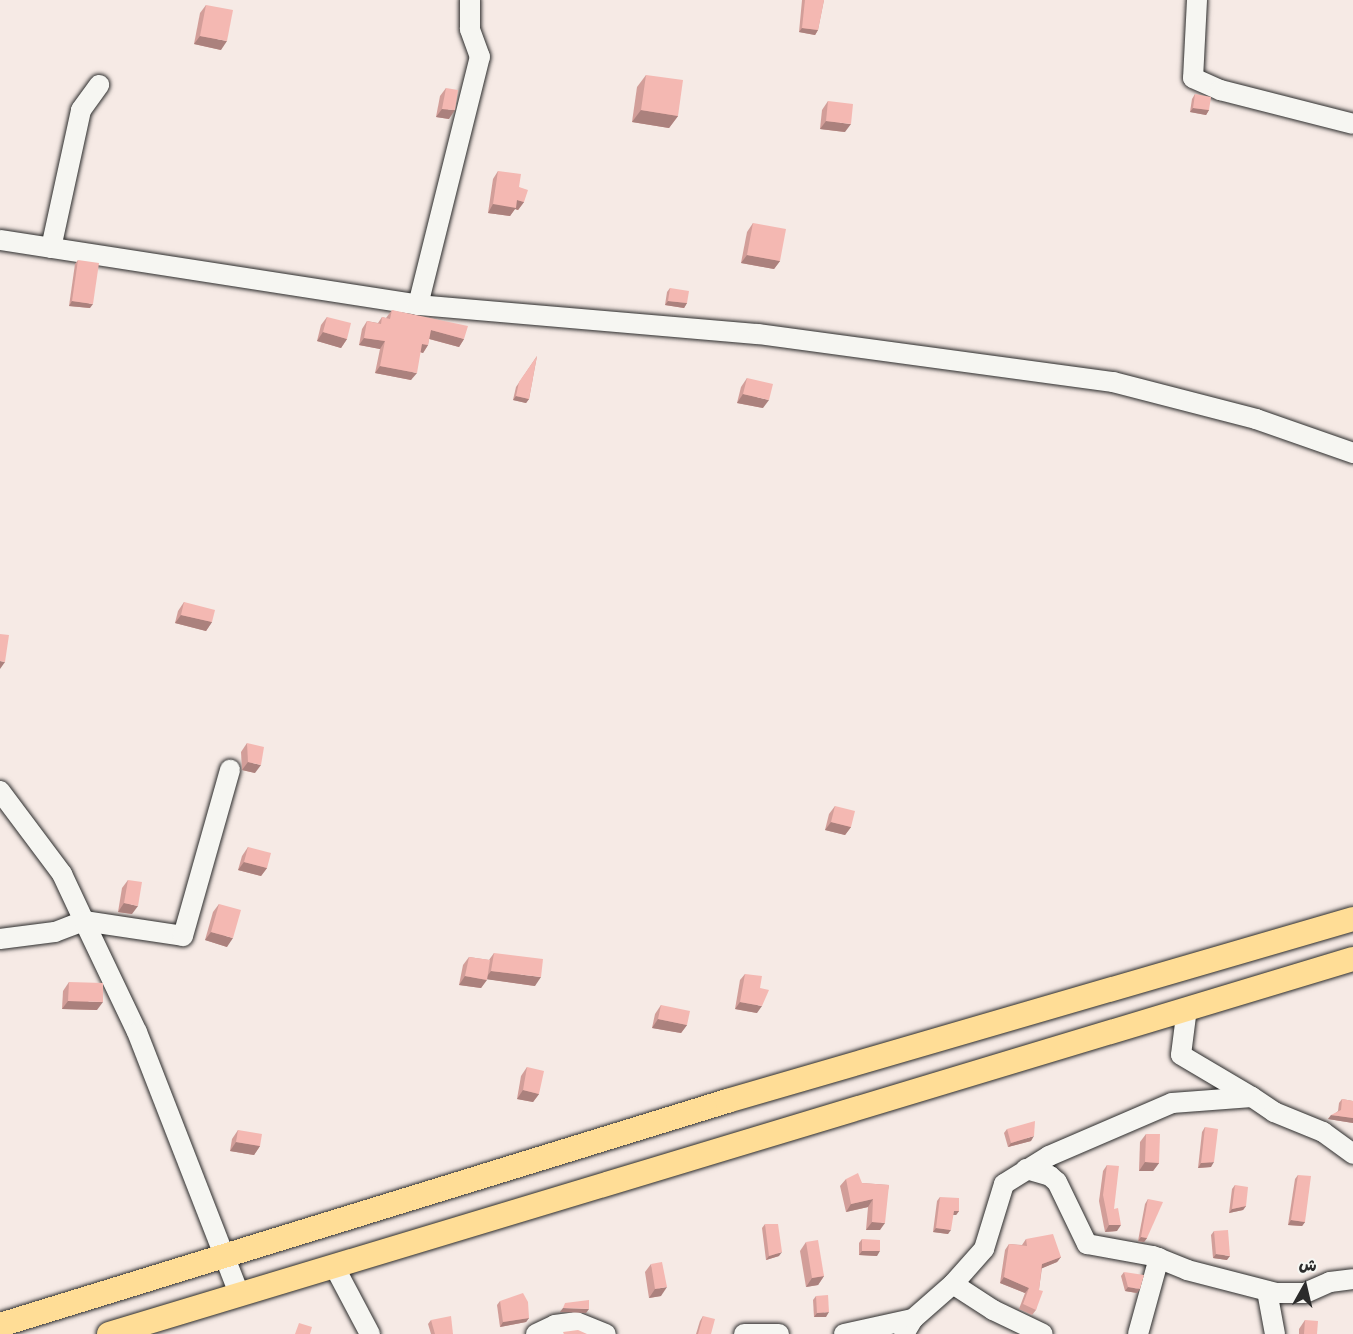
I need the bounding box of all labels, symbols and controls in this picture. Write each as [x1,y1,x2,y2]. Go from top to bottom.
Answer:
north arrow [1275,1256,1335,1316]
text: ش [1298,1257,1318,1278]

